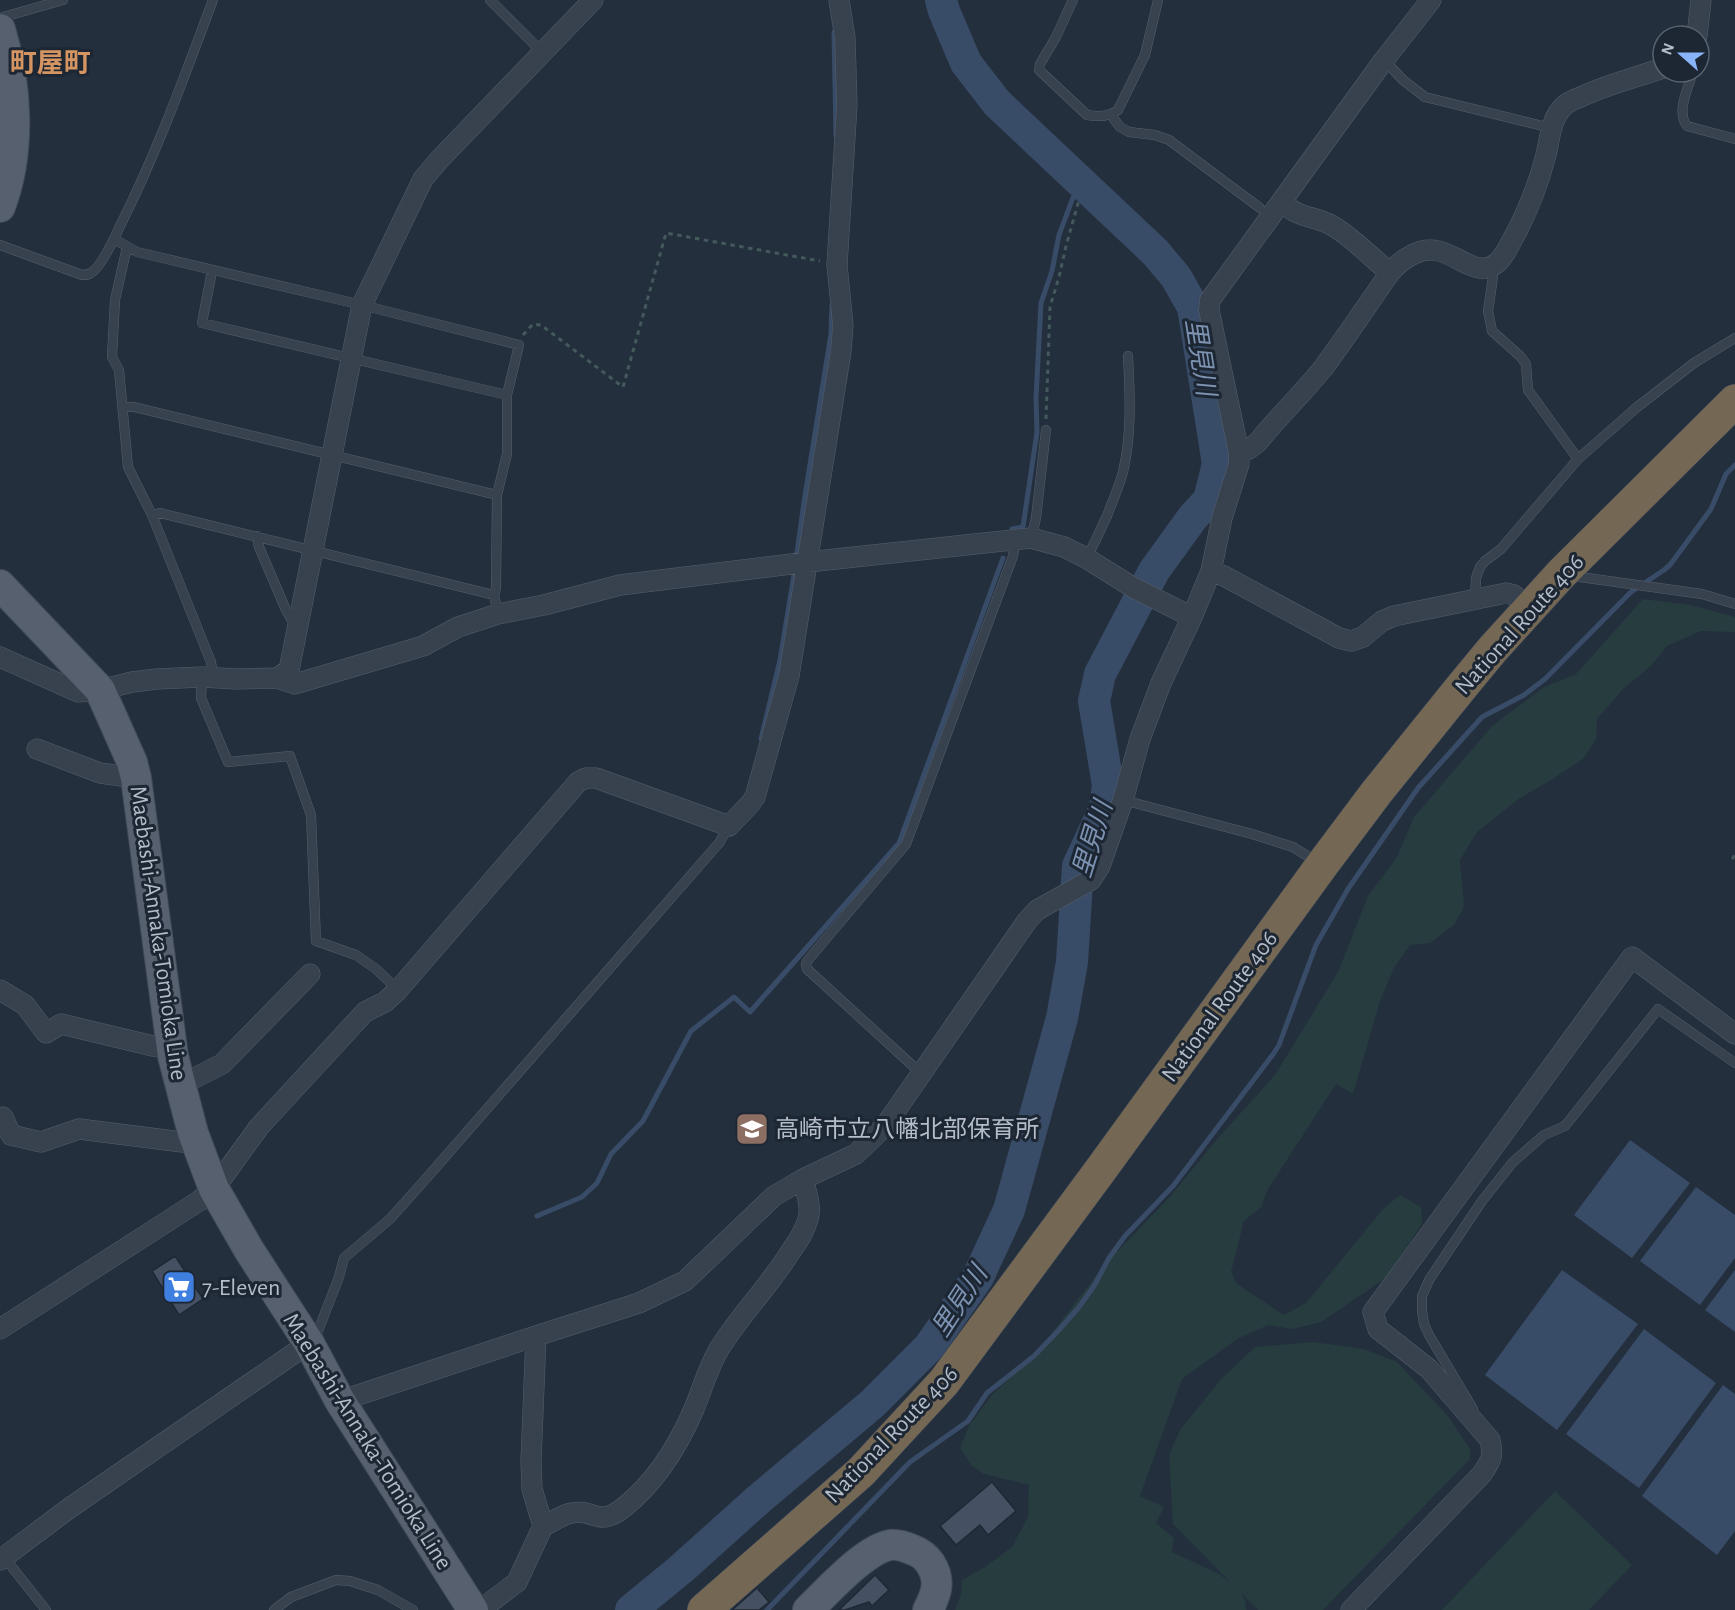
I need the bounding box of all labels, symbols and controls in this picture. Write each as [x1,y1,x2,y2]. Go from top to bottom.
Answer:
north arrow [1651,24,1711,84]
text: N [1658,41,1677,57]
district label: 町屋町 [10,50,91,77]
water label: 里見川 [1181,317,1219,401]
street label: National Route 406 [1451,550,1589,699]
street label: Maebashi-Annaka-Tomioka Line [125,784,191,1082]
water label: 里見川 [1069,795,1118,880]
street label: National Route 406 [1157,927,1282,1086]
school or university icon: 高崎市立八幡北部保育所 [734,1111,770,1147]
place label: 高崎市立八幡北部保育所 [775,1116,1039,1142]
water label: 里見川 [928,1259,994,1341]
supermarket icon: 7-Eleven [161,1269,197,1305]
place label: 7-Eleven [202,1276,280,1300]
street label: Maebashi-Annaka-Tomioka Line [278,1309,456,1574]
street label: National Route 406 [821,1362,963,1508]

